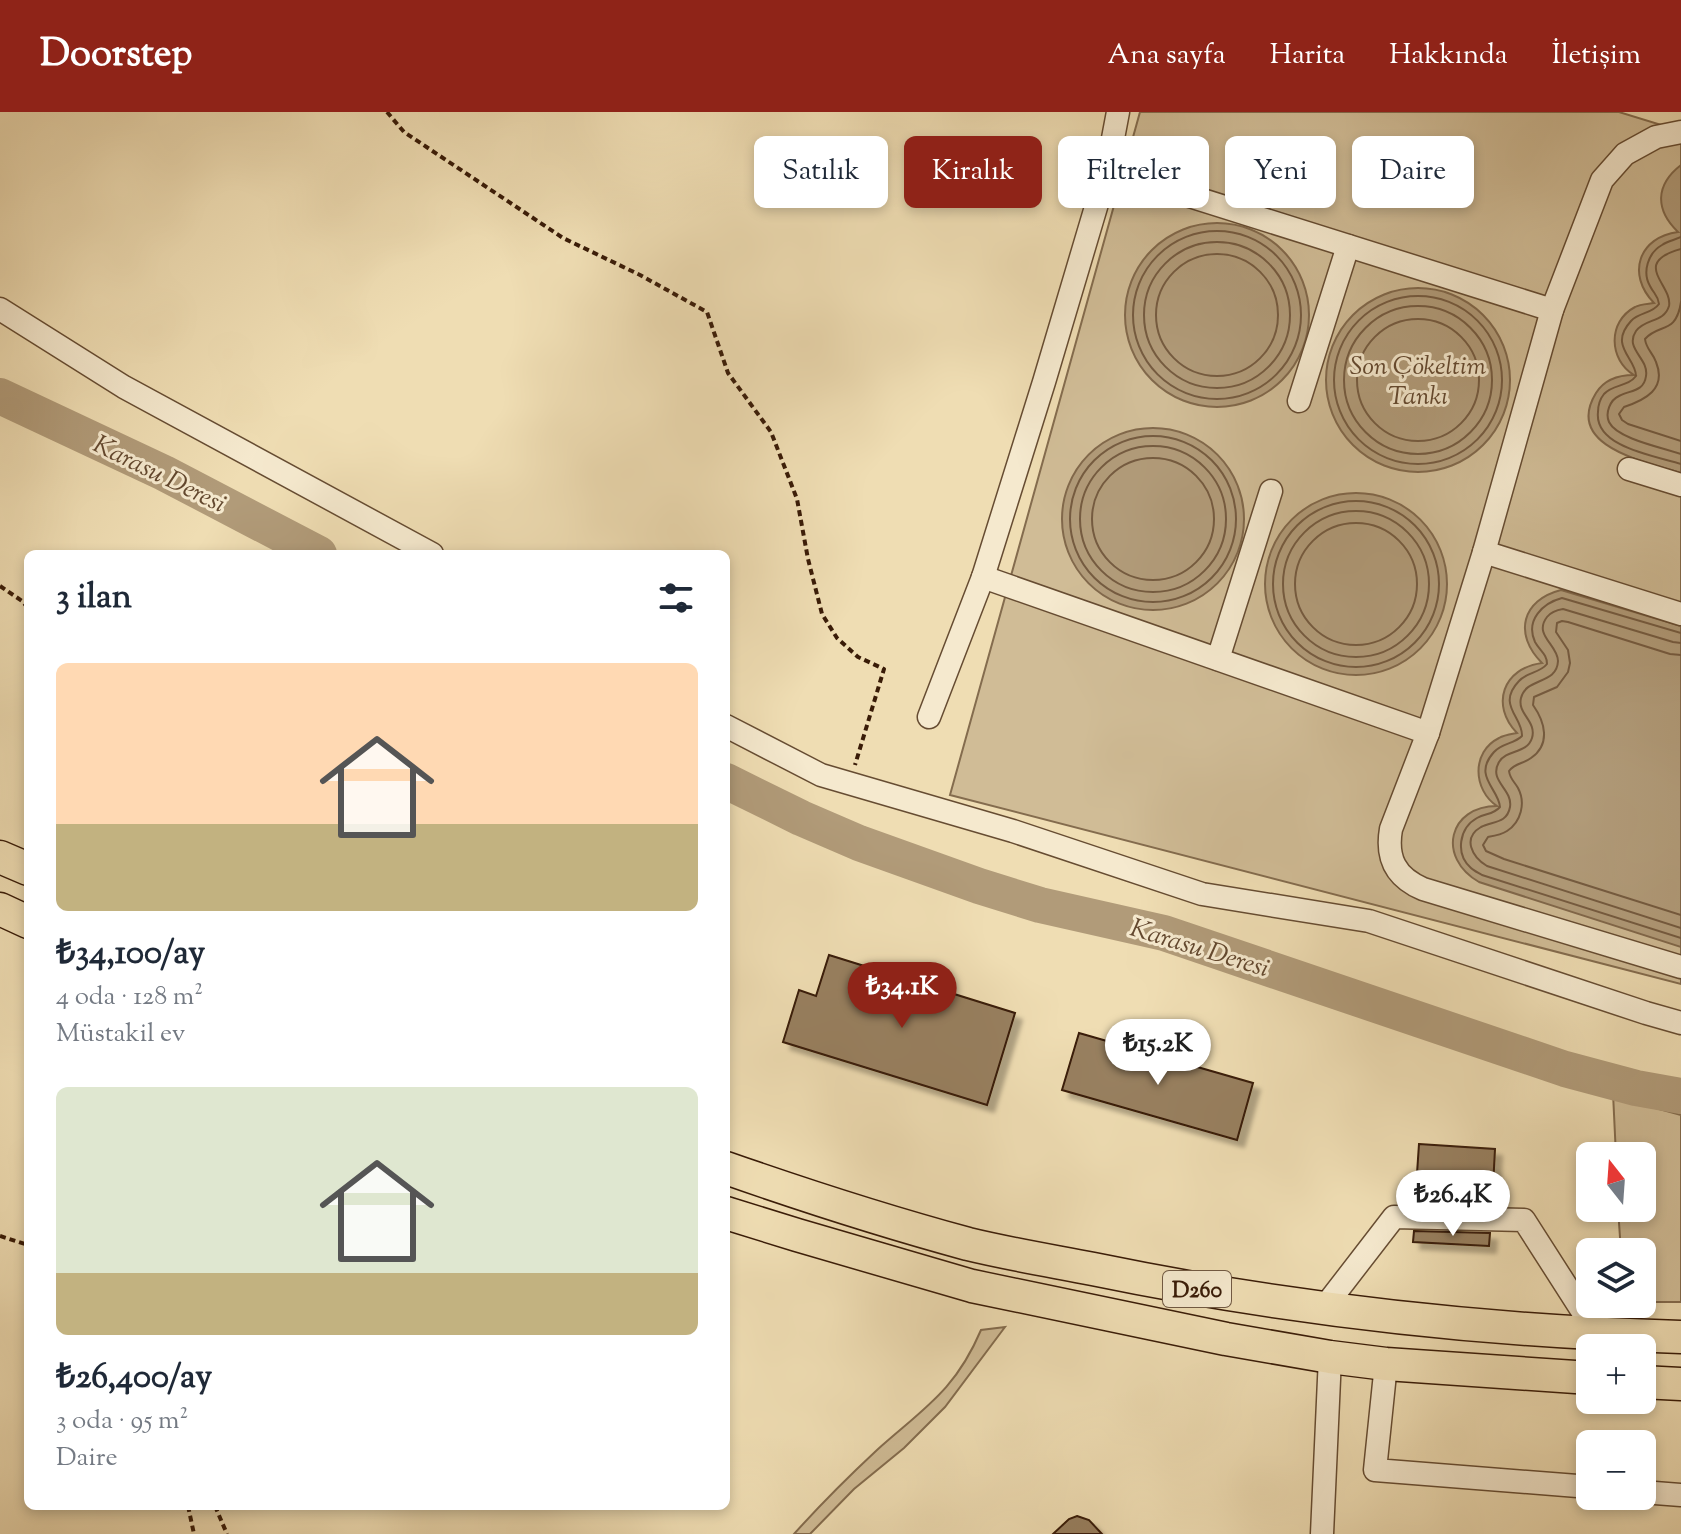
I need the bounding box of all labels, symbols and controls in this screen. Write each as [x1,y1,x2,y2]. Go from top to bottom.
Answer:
text: Doorstep [40,29,192,83]
text: Ana sayfa [1108,36,1226,76]
text: Harita [1270,36,1345,76]
text: Hakkında [1389,36,1508,76]
text: İletişim [1552,36,1641,76]
chip: Satılık [754,136,888,208]
chip: Kiralık [904,136,1042,208]
chip: Filtreler [1058,136,1209,208]
chip: Yeni [1225,136,1336,208]
chip: Daire [1352,136,1474,208]
water label: Son Çökeltim Tankı [1350,349,1486,416]
water label: Karasu Deresi [86,427,232,523]
text: 3 ilan [56,574,132,623]
icon: filters [654,576,698,620]
icon: home [305,715,449,859]
water label: Karasu Deresi [1125,911,1273,988]
text: ₺34,100/ay [56,930,205,979]
pin: ₺34.1K [837,962,967,1030]
text: ₺34.1K [866,969,938,1006]
text: 4 oda · 128 m² [56,979,203,1016]
text: Müstakil ev [56,1016,185,1053]
pin: ₺15.2K [1093,1019,1223,1087]
text: ₺15.2K [1123,1026,1193,1063]
icon: home [305,1139,449,1283]
north arrow [1576,1142,1656,1222]
map controls [1576,1142,1656,1510]
pin: ₺26.4K [1388,1170,1518,1238]
text: ₺26.4K [1414,1177,1492,1214]
button: layers [1576,1238,1656,1318]
road number: D260 [1163,1271,1231,1307]
button: + [1576,1334,1656,1414]
text: ₺26,400/ay [56,1354,212,1403]
text: 3 oda · 95 m² [56,1403,188,1440]
button: − [1576,1430,1656,1510]
text: Daire [56,1440,118,1477]

